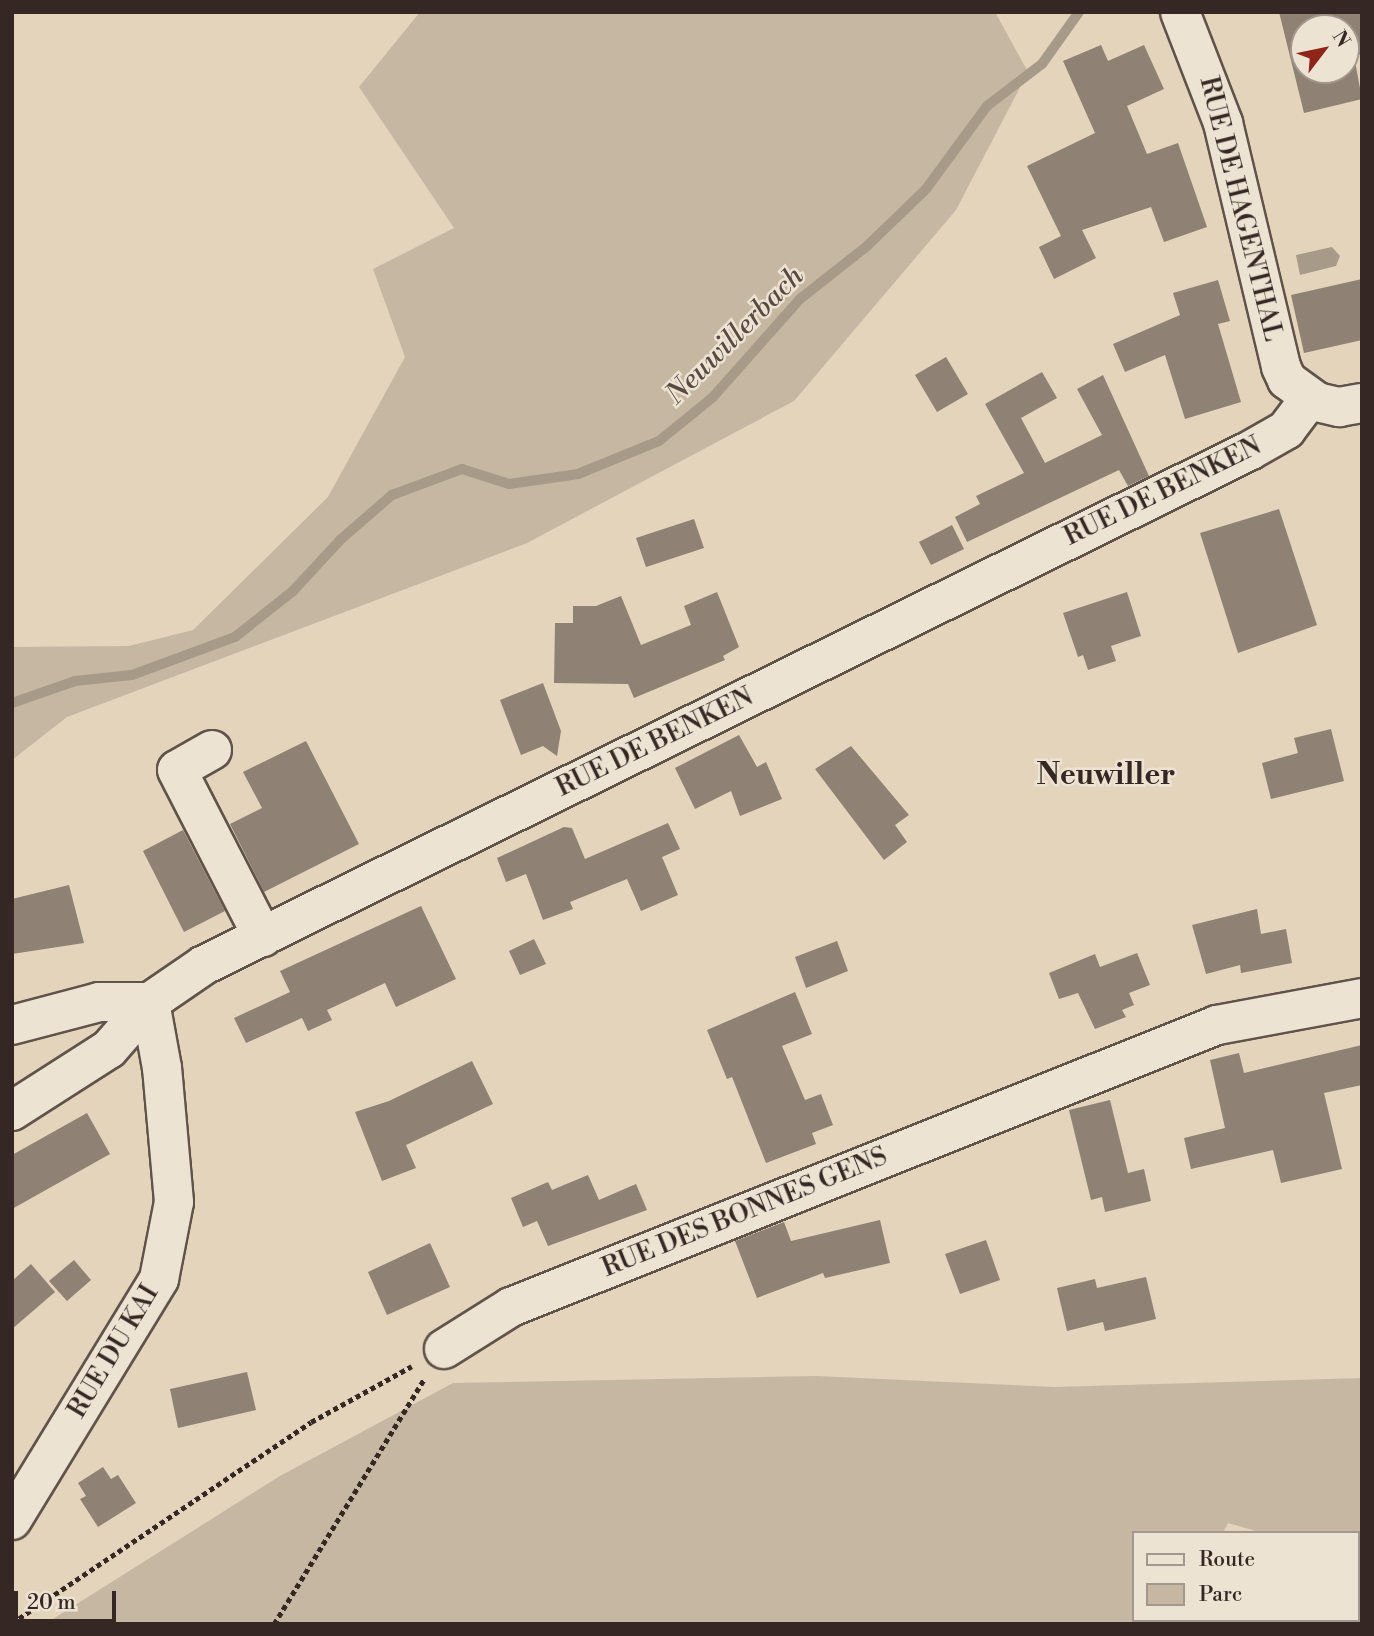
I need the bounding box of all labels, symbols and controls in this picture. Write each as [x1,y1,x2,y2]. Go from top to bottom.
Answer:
north arrow [1290,14,1360,84]
text: N [1327,26,1355,52]
street label: RUE DE HAGENTHAL [1192,74,1288,344]
water label: Neuwillerbach [659,260,811,412]
street label: RUE DE BENKEN [1059,431,1267,553]
street label: RUE DE BENKEN [551,682,759,804]
district label: Neuwiller [1037,757,1175,793]
street label: RUE DES BONNES GENS [598,1141,892,1285]
street label: RUE DU KAI [62,1280,166,1424]
legend [1132,1531,1360,1622]
text: Route [1199,1547,1255,1573]
scale bar [18,1576,119,1620]
text: Parc [1199,1582,1242,1608]
text: 20 m [27,1590,76,1616]

